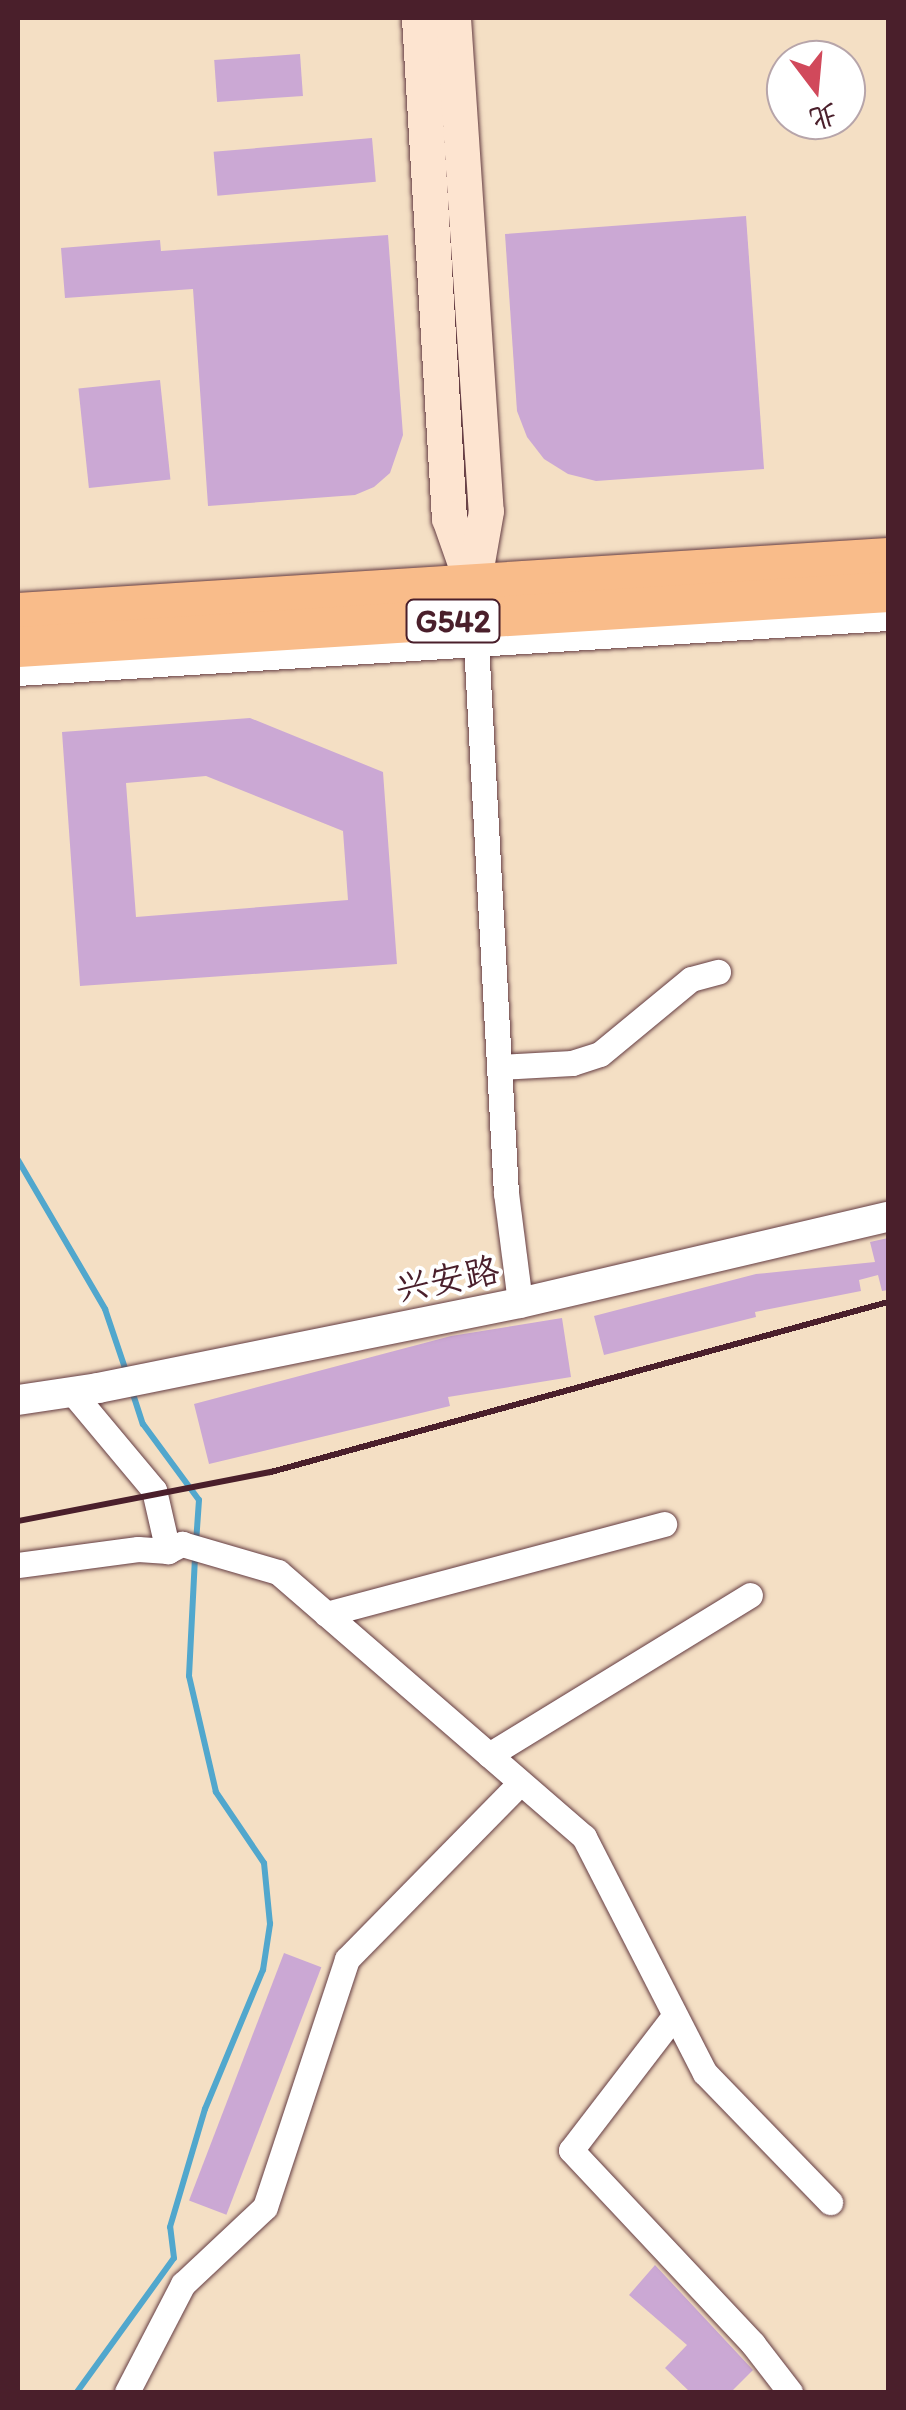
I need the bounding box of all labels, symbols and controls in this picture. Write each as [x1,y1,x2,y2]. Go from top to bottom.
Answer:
north arrow [766,40,866,140]
text: 北 [806,97,842,137]
road number: G542 [406,594,500,648]
street label: 兴安路 [391,1248,503,1310]

